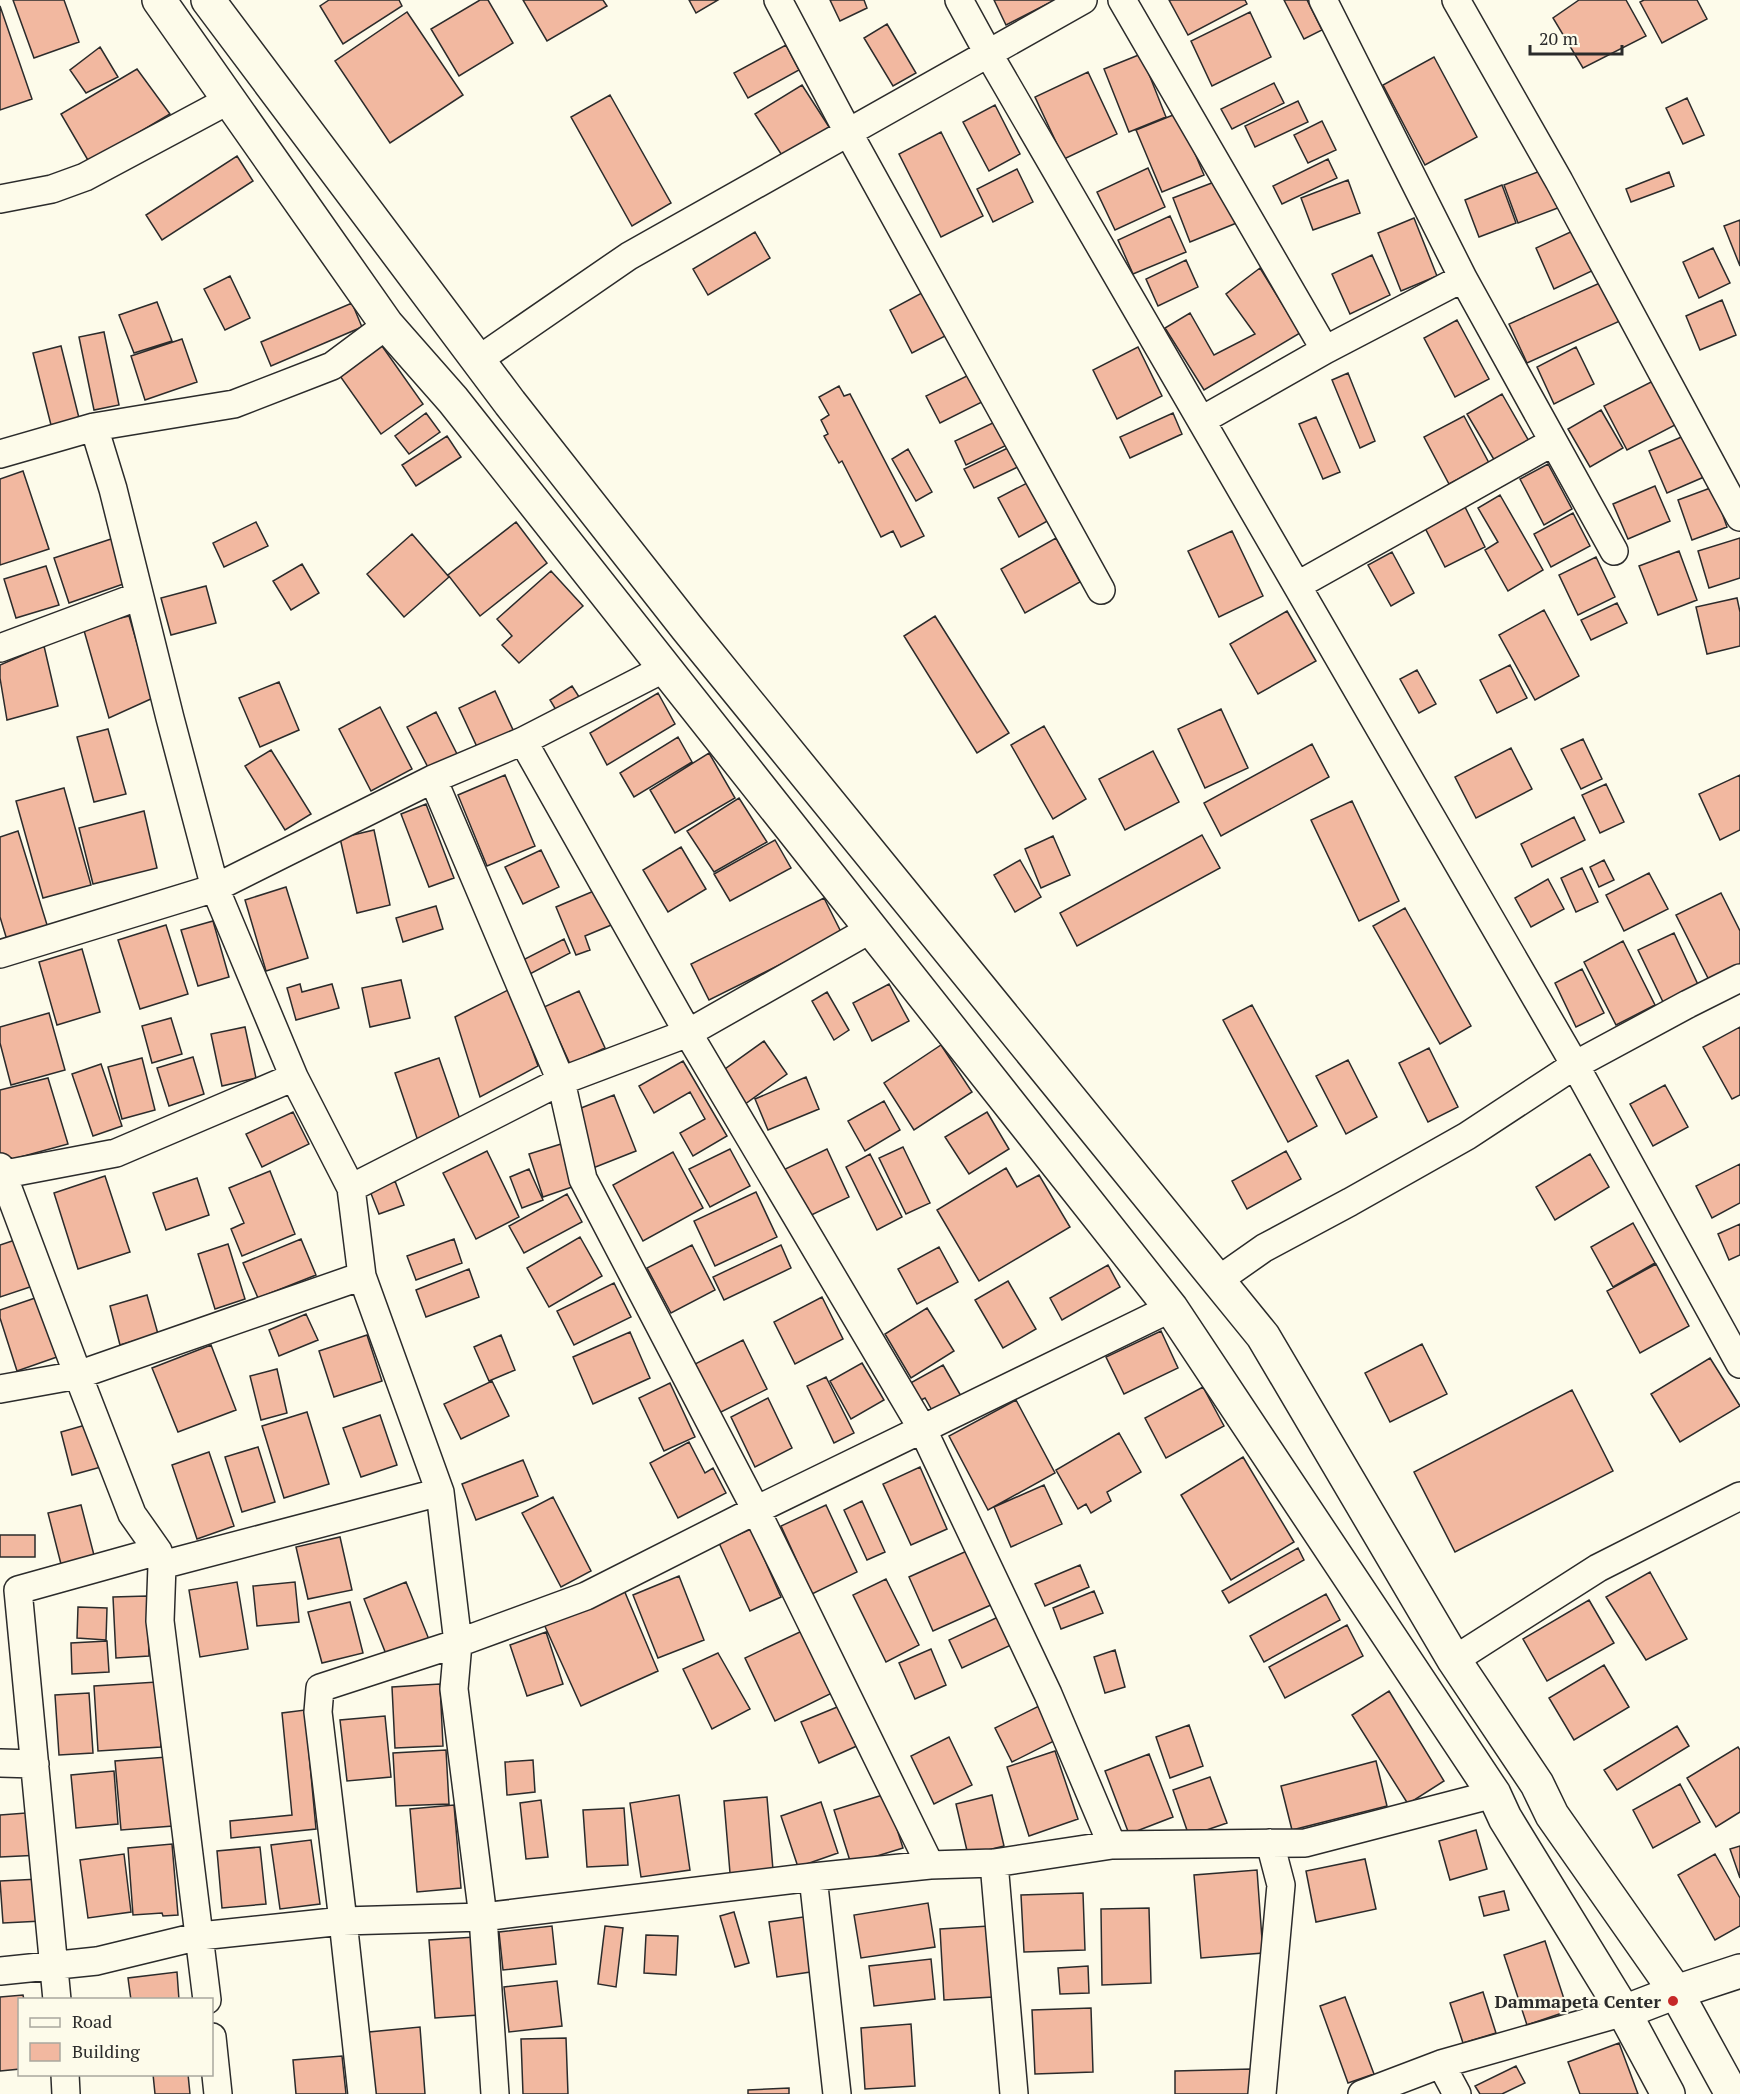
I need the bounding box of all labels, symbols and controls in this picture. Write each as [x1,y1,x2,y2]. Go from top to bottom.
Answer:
scale bar [1530,18,1622,56]
text: 20 m [1539,26,1579,50]
place label: Dammapeta Center [1495,1989,1661,2013]
marker: Dammapeta Center [1666,1994,1680,2008]
legend [18,1998,213,2076]
text: Road [72,2009,112,2033]
text: Building [72,2039,140,2063]

